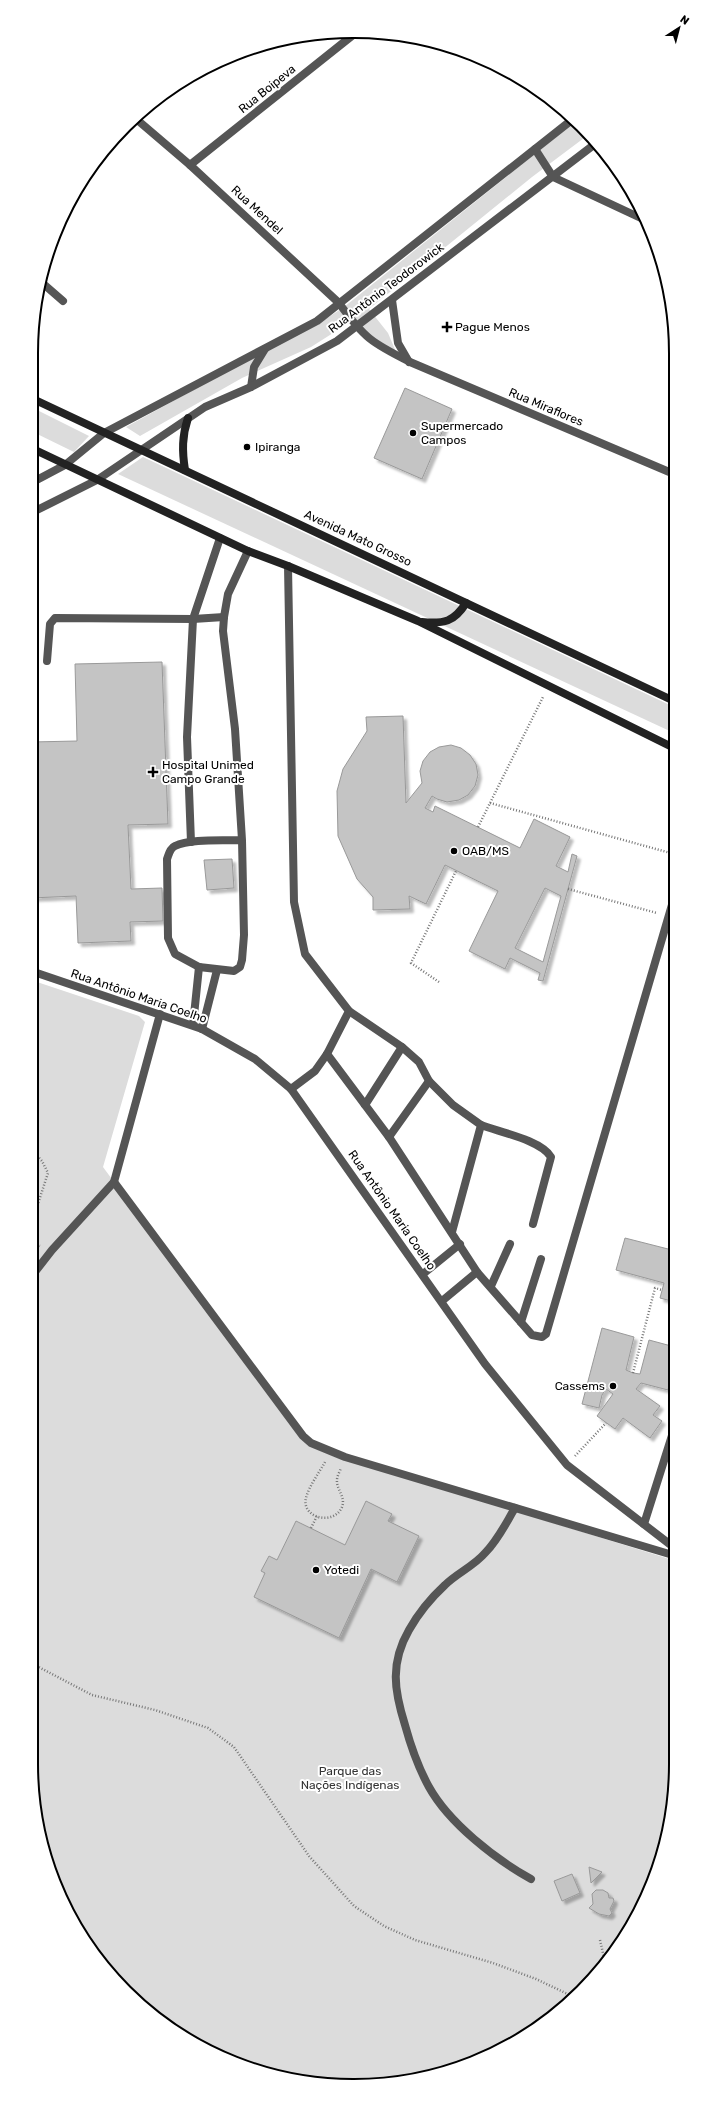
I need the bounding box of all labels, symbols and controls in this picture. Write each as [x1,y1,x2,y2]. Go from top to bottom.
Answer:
north arrow [659,8,699,48]
text: N [678,13,692,28]
street label: Rua Boipeva [236,62,298,116]
street label: Rua Mendel [228,183,286,237]
street label: Rua Antônio Teodorowick [326,240,447,336]
place label: Pague Menos [455,320,530,334]
marker: Pague Menos [442,322,452,332]
street label: Rua Miraflores [507,385,585,429]
place label: Supermercado Campos [421,419,503,447]
marker: Supermercado Campos [408,428,418,438]
place label: Ipiranga [255,440,300,454]
marker: Ipiranga [242,442,252,452]
street label: Avenida Mato Grosso [302,507,414,569]
place label: Hospital Unimed Campo Grande [162,758,254,786]
marker: Hospital Unimed Campo Grande [147,766,159,778]
place label: OAB/MS [462,844,509,858]
marker: OAB/MS [449,846,459,856]
street label: Rua Antônio Maria Coelho [69,966,209,1026]
street label: Rua Antônio Maria Coelho [345,1147,439,1273]
place label: Cassems [555,1379,605,1393]
marker: Cassems [608,1381,618,1391]
place label: Yotedi [324,1563,359,1577]
marker: Yotedi [311,1565,321,1575]
park label: Parque das Nações Indígenas [301,1764,399,1792]

